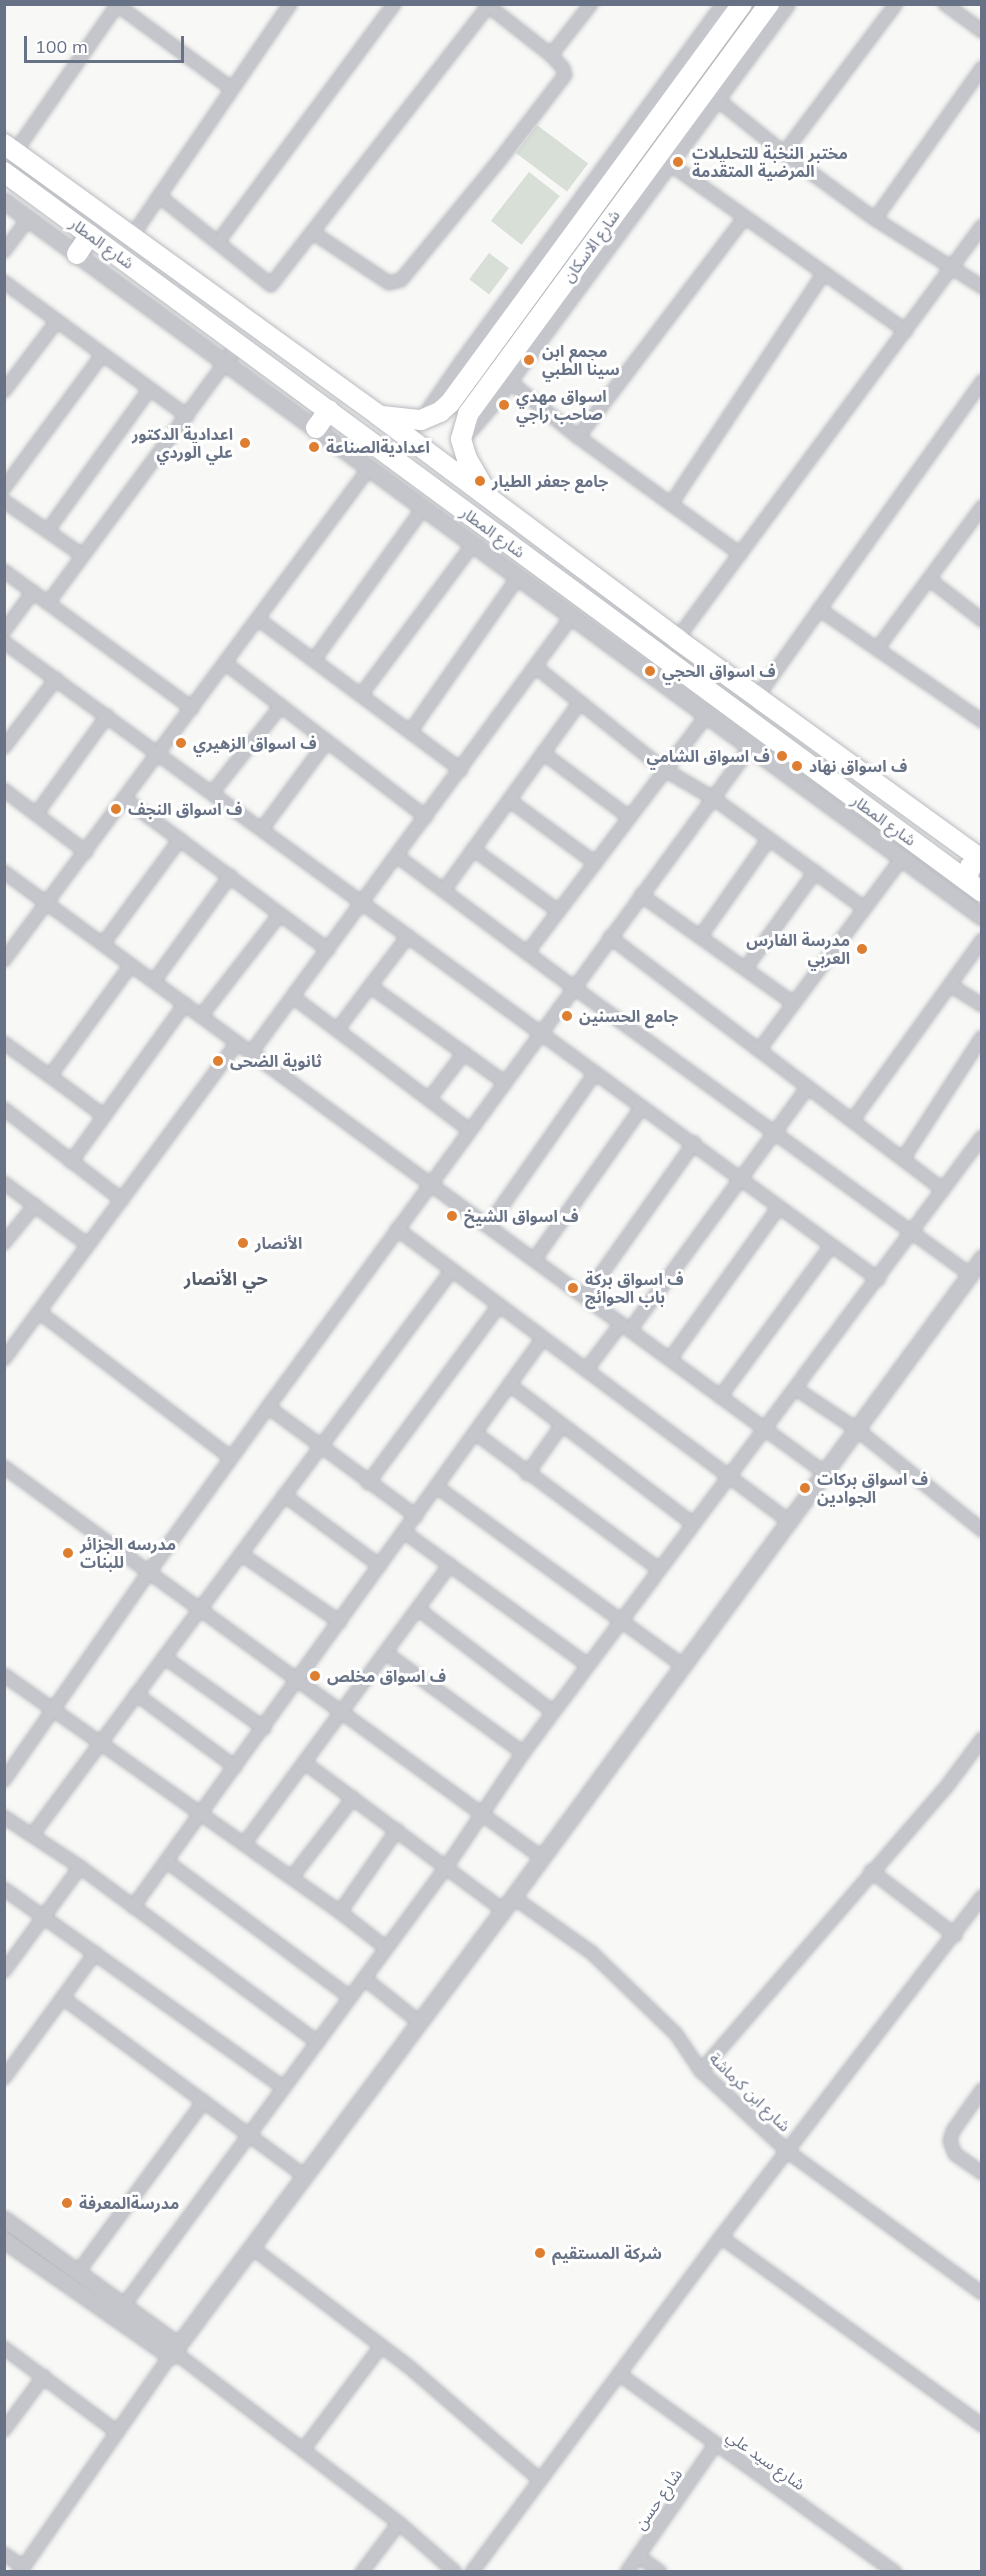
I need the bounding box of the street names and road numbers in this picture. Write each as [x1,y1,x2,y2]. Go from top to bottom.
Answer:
street label: شارع الاسكان [558,206,624,286]
street label: شارع المطار [66,213,138,273]
street label: شارع المطار [457,502,529,562]
street label: شارع المطار [848,790,920,850]
street label: شارع ابن كرماشة [706,2049,794,2135]
street label: شارع سيد علي [723,2426,809,2494]
street label: شارع حسن [630,2465,686,2533]

